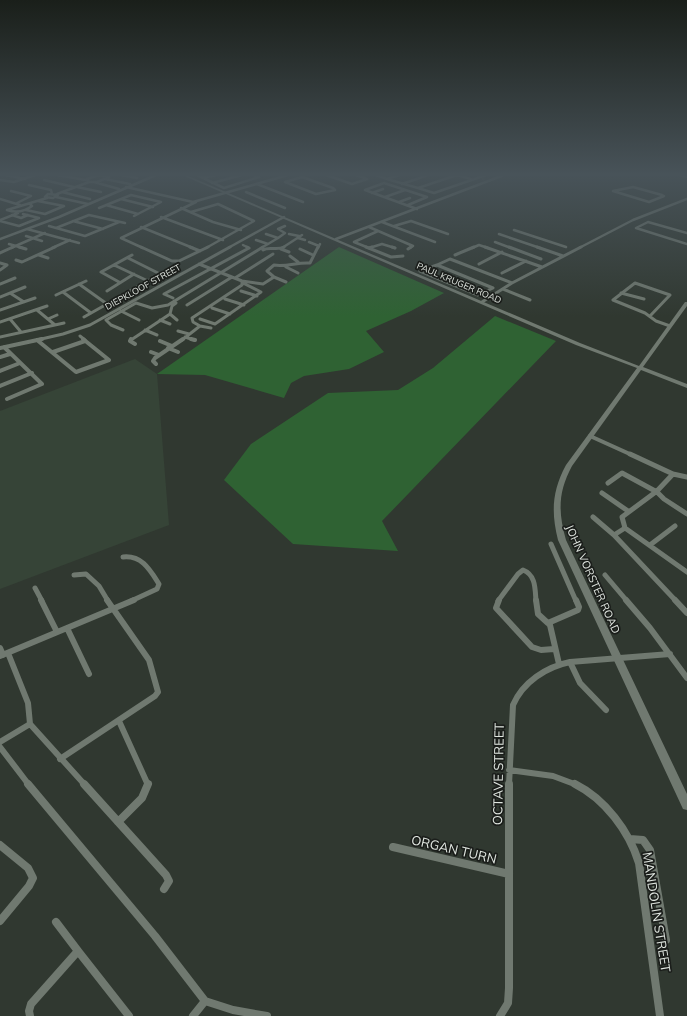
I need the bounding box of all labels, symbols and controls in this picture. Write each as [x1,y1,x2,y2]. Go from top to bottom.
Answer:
street label: PAUL KRUGER ROAD [415,260,503,305]
street label: DIEPKLOOF STREET [103,261,183,312]
street label: JOHN VORSTER ROAD [563,522,623,636]
street label: OCTAVE STREET [489,723,507,825]
street label: ORGAN TURN [410,831,498,867]
street label: MANDOLIN STREET [640,851,674,973]

